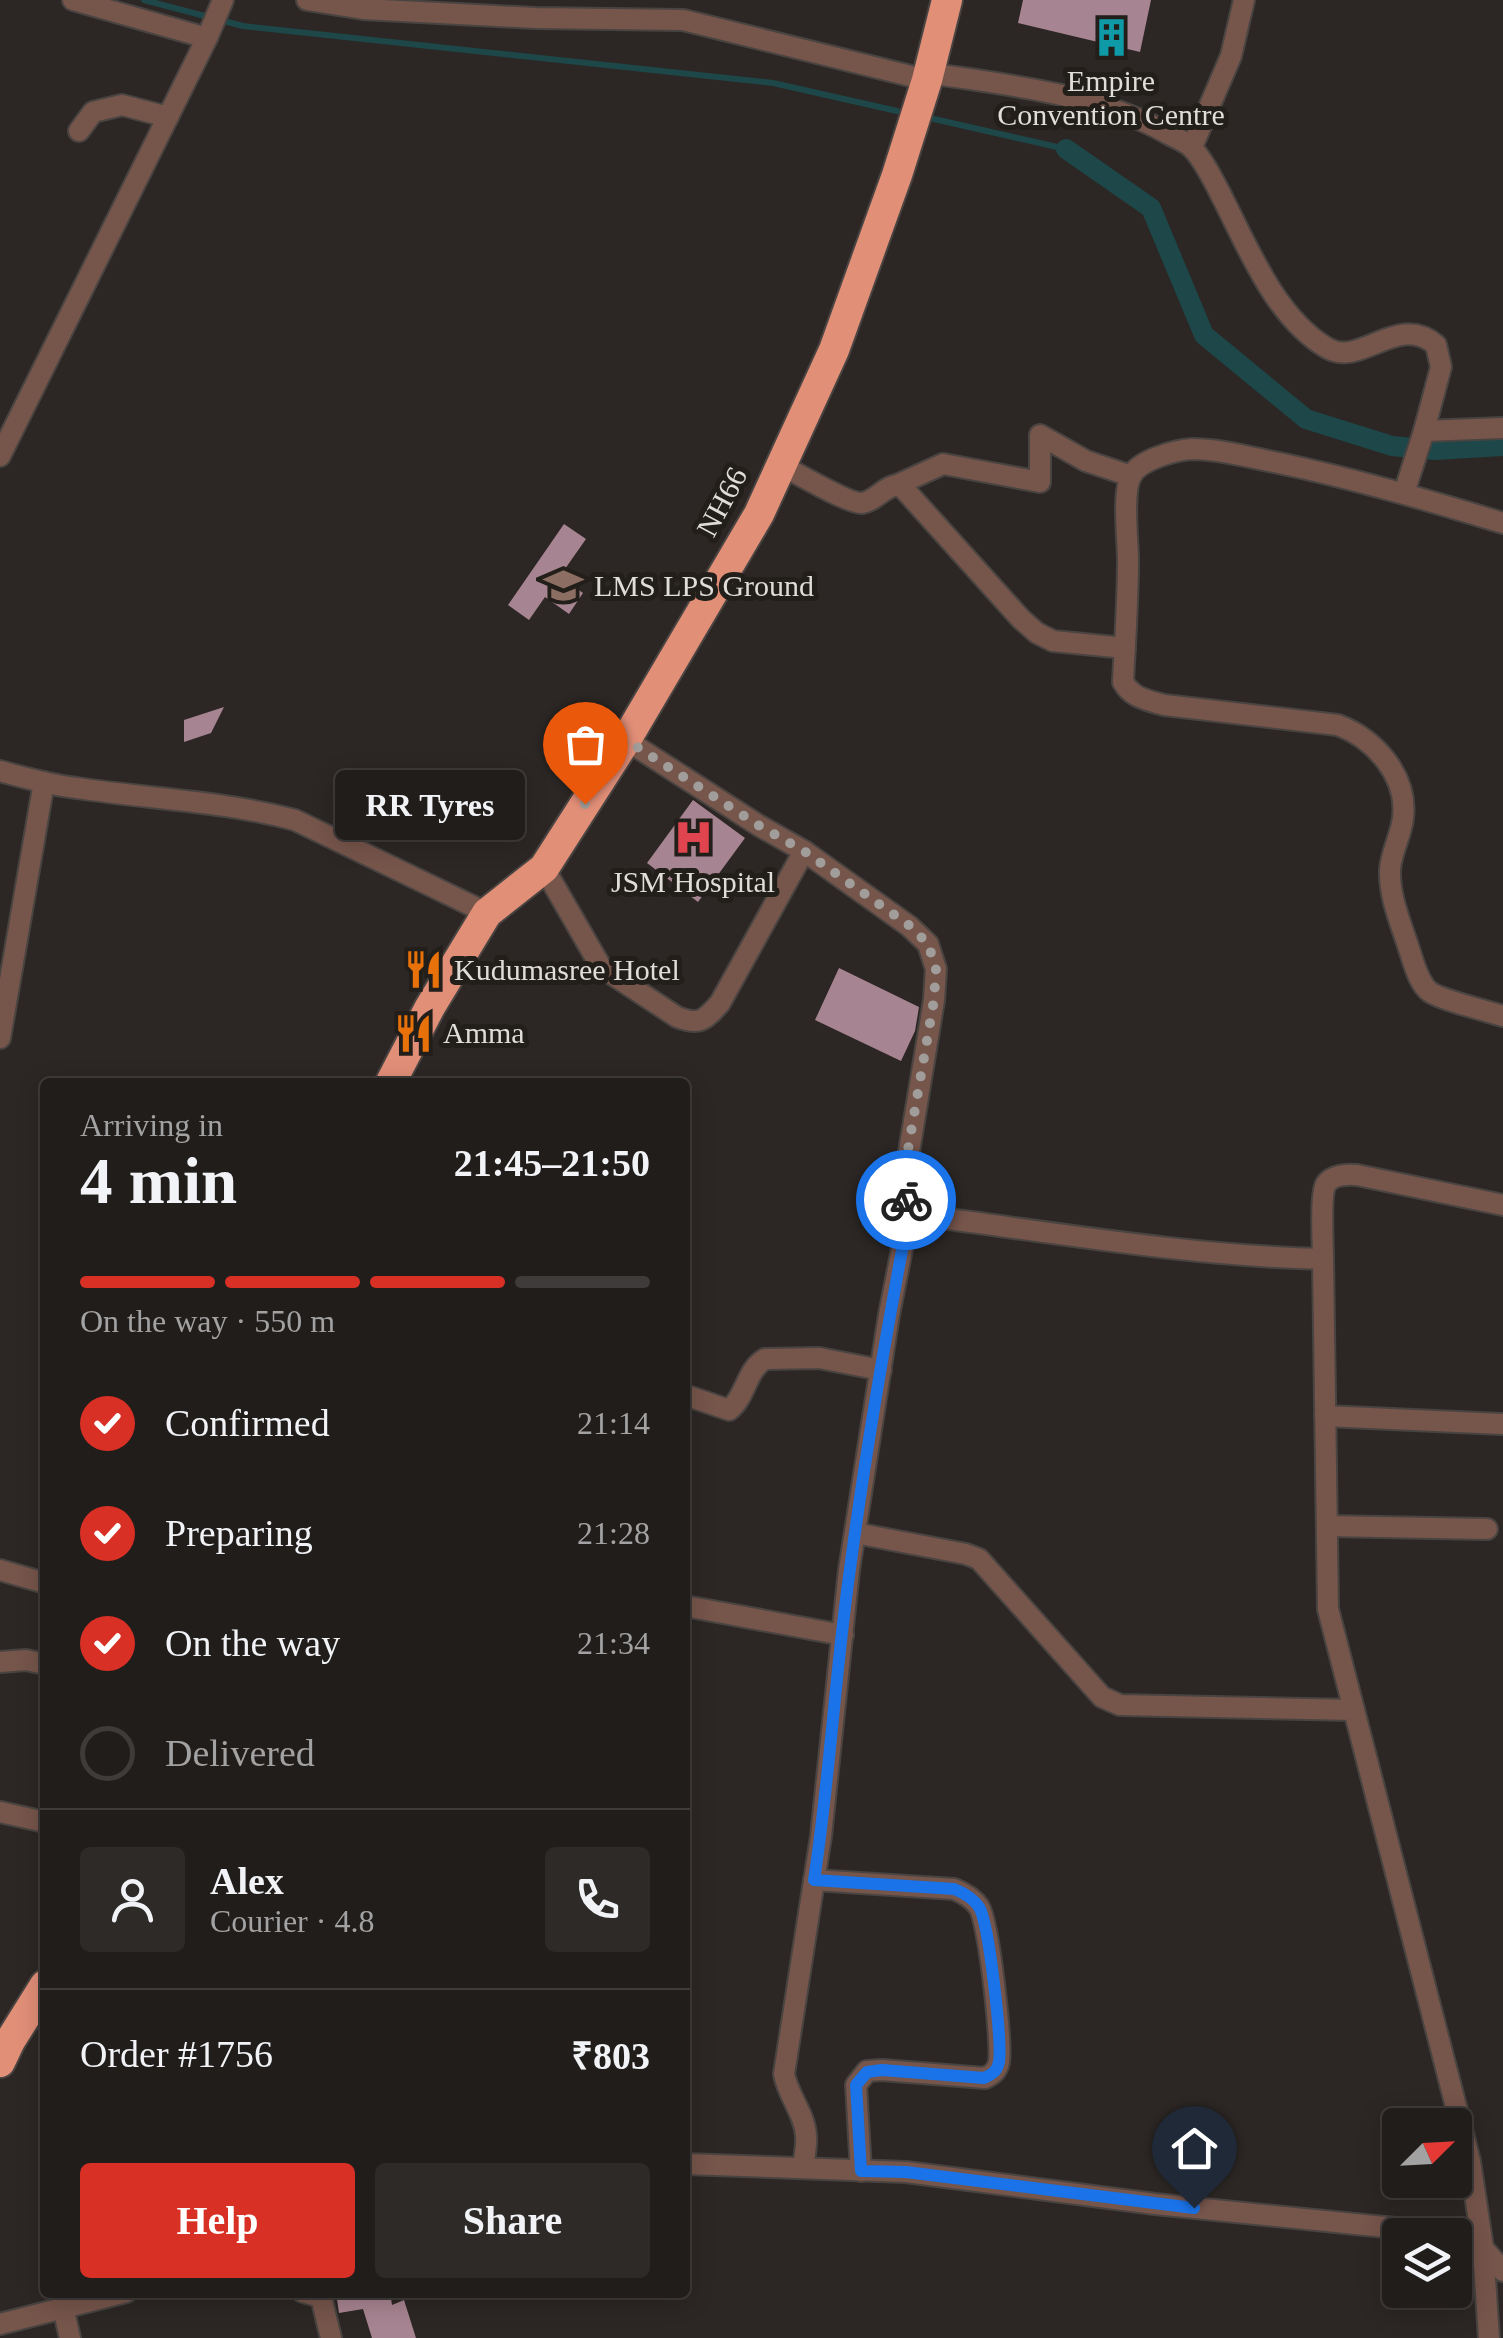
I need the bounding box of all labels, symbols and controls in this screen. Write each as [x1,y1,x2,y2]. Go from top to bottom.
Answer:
building icon: Empire Convention Centre [1090,16,1132,58]
place label: Empire Convention Centre [997,64,1225,131]
street label: NH66 [690,462,753,542]
school or university icon: LMS LPS Ground [543,565,585,607]
place label: LMS LPS Ground [594,569,814,602]
pin [543,702,628,805]
icon: bag [558,717,613,772]
callout: RR Tyres [335,769,525,839]
text: RR Tyres [366,787,494,823]
hospital icon: JSM Hospital [672,817,714,859]
place label: JSM Hospital [611,865,775,898]
restaurant icon: Kudumasree Hotel [403,949,445,991]
place label: Kudumasree Hotel [454,953,680,986]
restaurant icon: Amma [392,1012,434,1054]
place label: Amma [443,1016,525,1049]
text: Arriving in [80,1107,223,1143]
text: 21:45–21:50 [454,1142,650,1184]
text: 4 min [80,1145,237,1217]
courier [856,1150,956,1250]
icon: bike [879,1173,934,1228]
text: On the way · 550 m [80,1303,335,1339]
icon: check [80,1396,135,1451]
text: Confirmed [165,1402,330,1444]
text: 21:14 [577,1405,650,1441]
icon: check [80,1506,135,1561]
text: Preparing [165,1512,313,1554]
text: 21:28 [577,1515,650,1551]
icon: check [80,1616,135,1671]
text: On the way [165,1622,340,1664]
text: 21:34 [577,1625,650,1661]
text: Delivered [165,1732,315,1774]
button: person [80,1847,185,1952]
button: phone [545,1847,650,1952]
text: Alex [210,1860,284,1902]
text: Courier · 4.8 [210,1903,374,1939]
text: Order #1756 [80,2033,273,2075]
text: ₹803 [571,2035,650,2077]
pin [1152,2106,1237,2209]
north arrow [1382,2108,1472,2198]
map controls [1382,2108,1472,2308]
icon: home [1167,2121,1222,2176]
button: Help [80,2163,355,2278]
button: Share [375,2163,650,2278]
button: layers [1382,2218,1472,2308]

